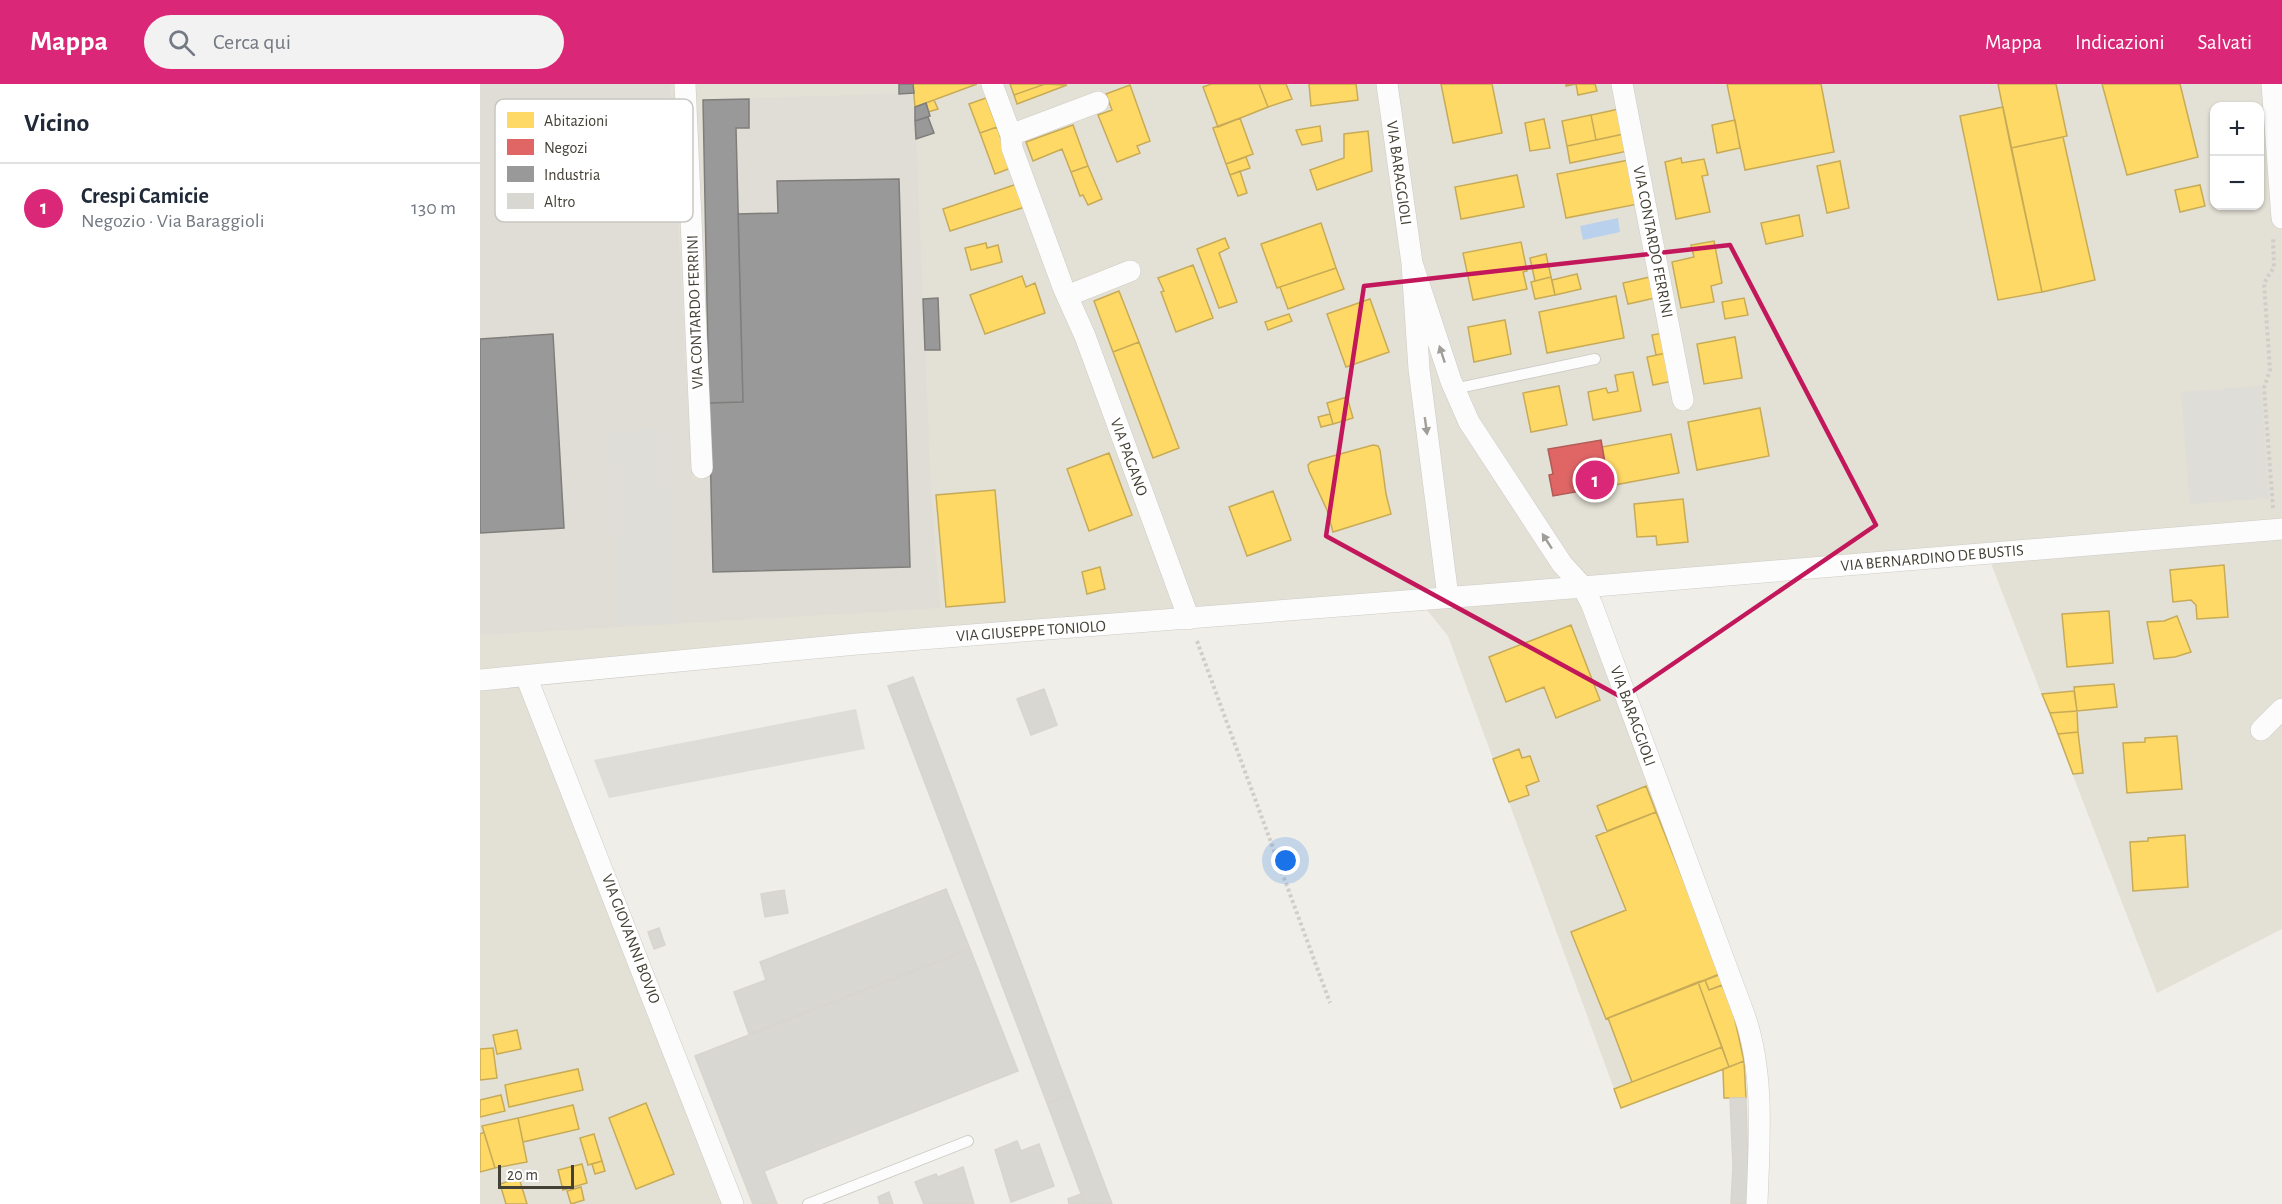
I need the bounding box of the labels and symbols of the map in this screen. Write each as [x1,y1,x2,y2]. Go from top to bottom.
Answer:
legend [495,99,693,222]
text: Abitazioni [544,113,608,129]
street label: VIA BARAGGIOLI [1384,120,1414,226]
text: Negozi [544,140,588,156]
street label: VIA CONTARDO FERRINI [1630,165,1676,319]
text: Industria [544,167,600,183]
text: Altro [544,194,575,210]
street label: VIA CONTARDO FERRINI [684,235,706,389]
one-way arrow [1436,345,1446,363]
street label: VIA PAGANO [1108,416,1150,498]
one-way arrow [1421,416,1431,435]
pin: 1 [1576,458,1614,502]
one-way arrow [1542,533,1553,549]
street label: VIA BERNARDINO DE BUSTIS [1840,542,2024,574]
street label: VIA GIUSEPPE TONIOLO [956,618,1106,644]
street label: VIA BARAGGIOLI [1607,664,1659,768]
your location [1271,846,1300,875]
street label: VIA GIOVANNI BOVIO [599,872,663,1006]
scale bar [498,1162,574,1190]

